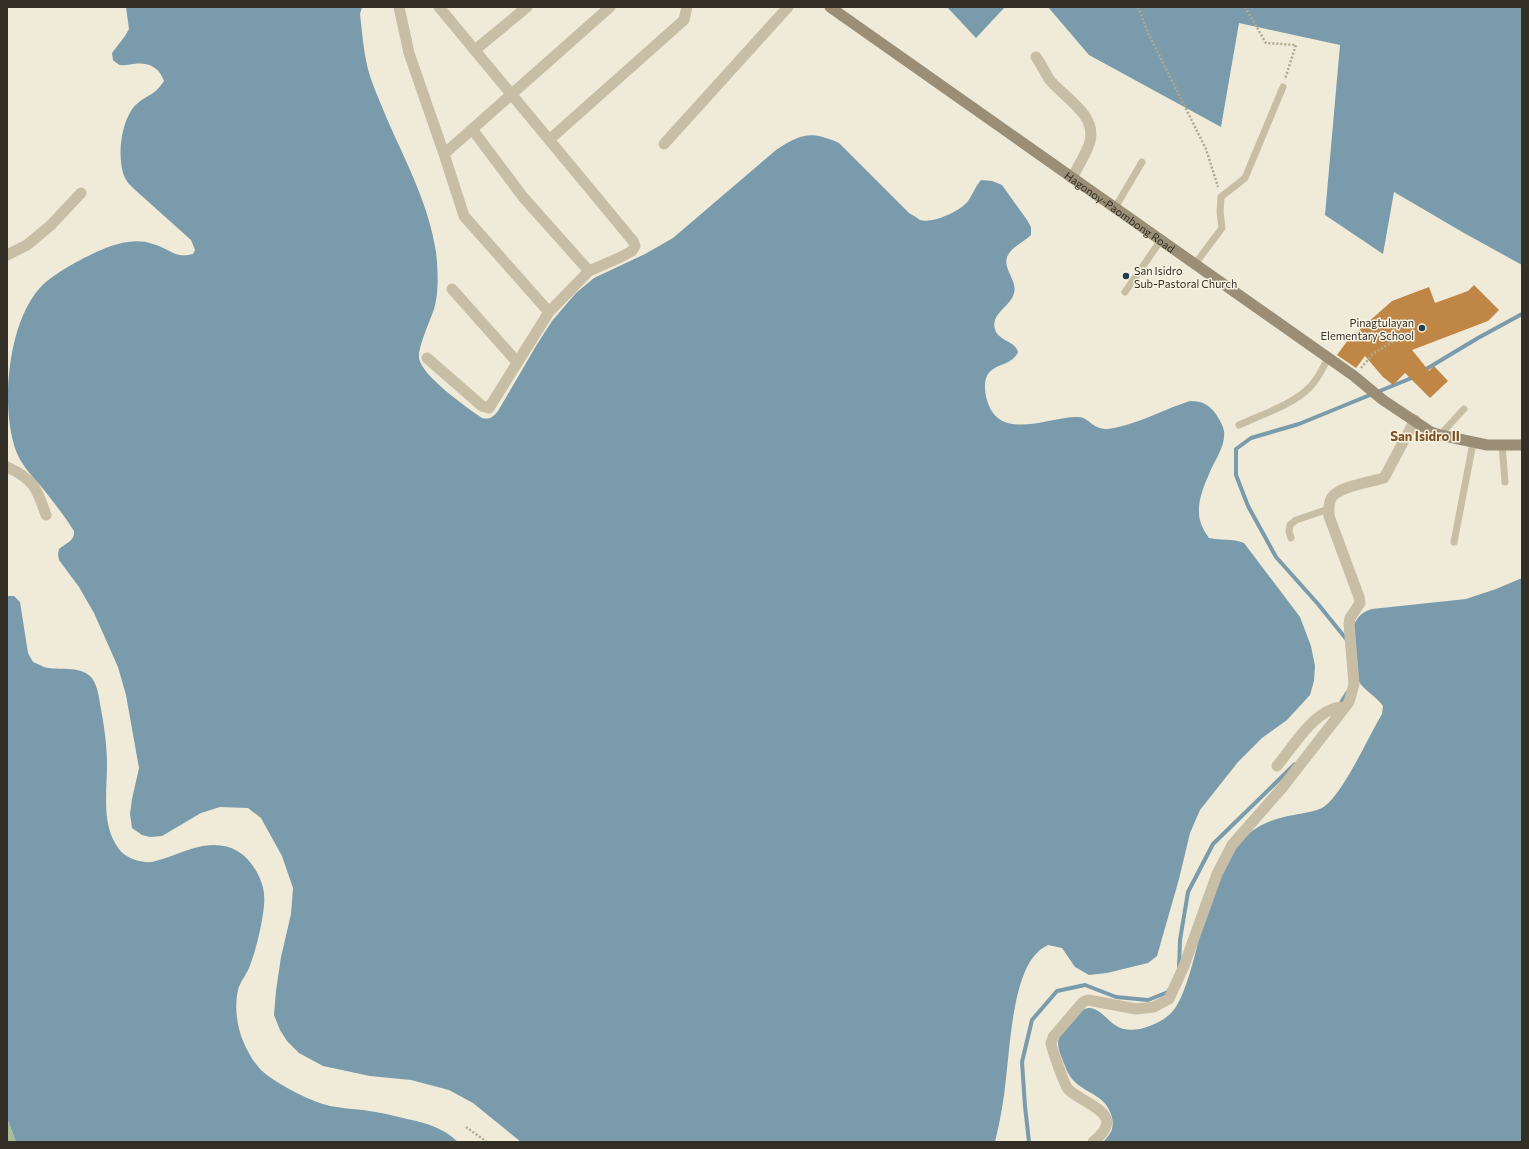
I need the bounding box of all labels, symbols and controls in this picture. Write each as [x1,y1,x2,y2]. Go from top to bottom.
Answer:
street label: Hagonoy-Paombong Road [1063,168,1178,255]
place label: San Isidro Sub-Pastoral Church [1134,264,1237,290]
marker: San Isidro Sub-Pastoral Church [1121,271,1131,281]
place label: Pinagtulayan Elementary School [1321,316,1414,342]
marker: Pinagtulayan Elementary School [1417,323,1427,333]
district label: San Isidro II [1390,428,1460,444]

